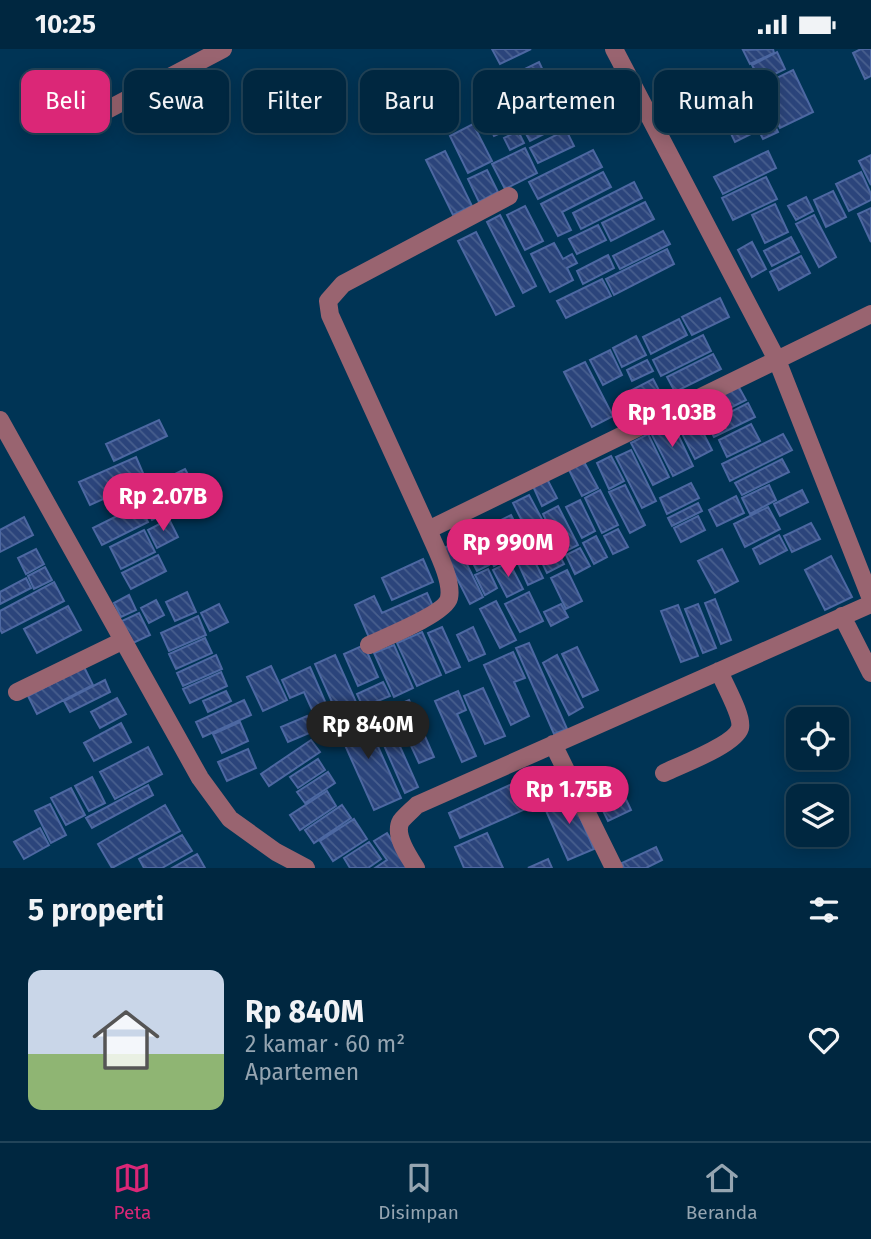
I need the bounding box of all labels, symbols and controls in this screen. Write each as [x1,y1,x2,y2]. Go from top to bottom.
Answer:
text: 10:25 [35,9,96,40]
chip: Beli [21,70,110,133]
chip: Sewa [124,70,229,133]
chip: Filter [243,70,346,133]
chip: Baru [360,70,459,133]
chip: Apartemen [473,70,640,133]
chip: Rumah [654,70,778,133]
pin: Rp 1.03B [600,389,744,449]
text: Rp 1.03B [628,398,716,426]
pin: Rp 2.07B [91,473,235,533]
text: Rp 2.07B [119,482,207,510]
pin: Rp 990M [443,519,573,579]
text: Rp 990M [463,528,553,556]
pin: Rp 840M [303,701,433,761]
map controls [786,707,849,847]
button: locate [786,707,849,770]
text: Rp 840M [322,710,414,738]
pin: Rp 1.75B [497,767,641,826]
text: Rp 1.75B [526,775,612,803]
button: layers [786,784,849,847]
icon: filters [805,891,843,929]
text: 5 properti [28,892,164,928]
text: Rp 840M [245,994,364,1030]
icon: home [84,998,168,1082]
icon: heart [805,1021,843,1059]
text: 2 kamar · 60 m² [245,1030,405,1058]
text: Apartemen [245,1058,359,1086]
tab: Peta [113,1159,151,1224]
tab: Disimpan [378,1159,459,1224]
tab: Beranda [686,1159,758,1224]

